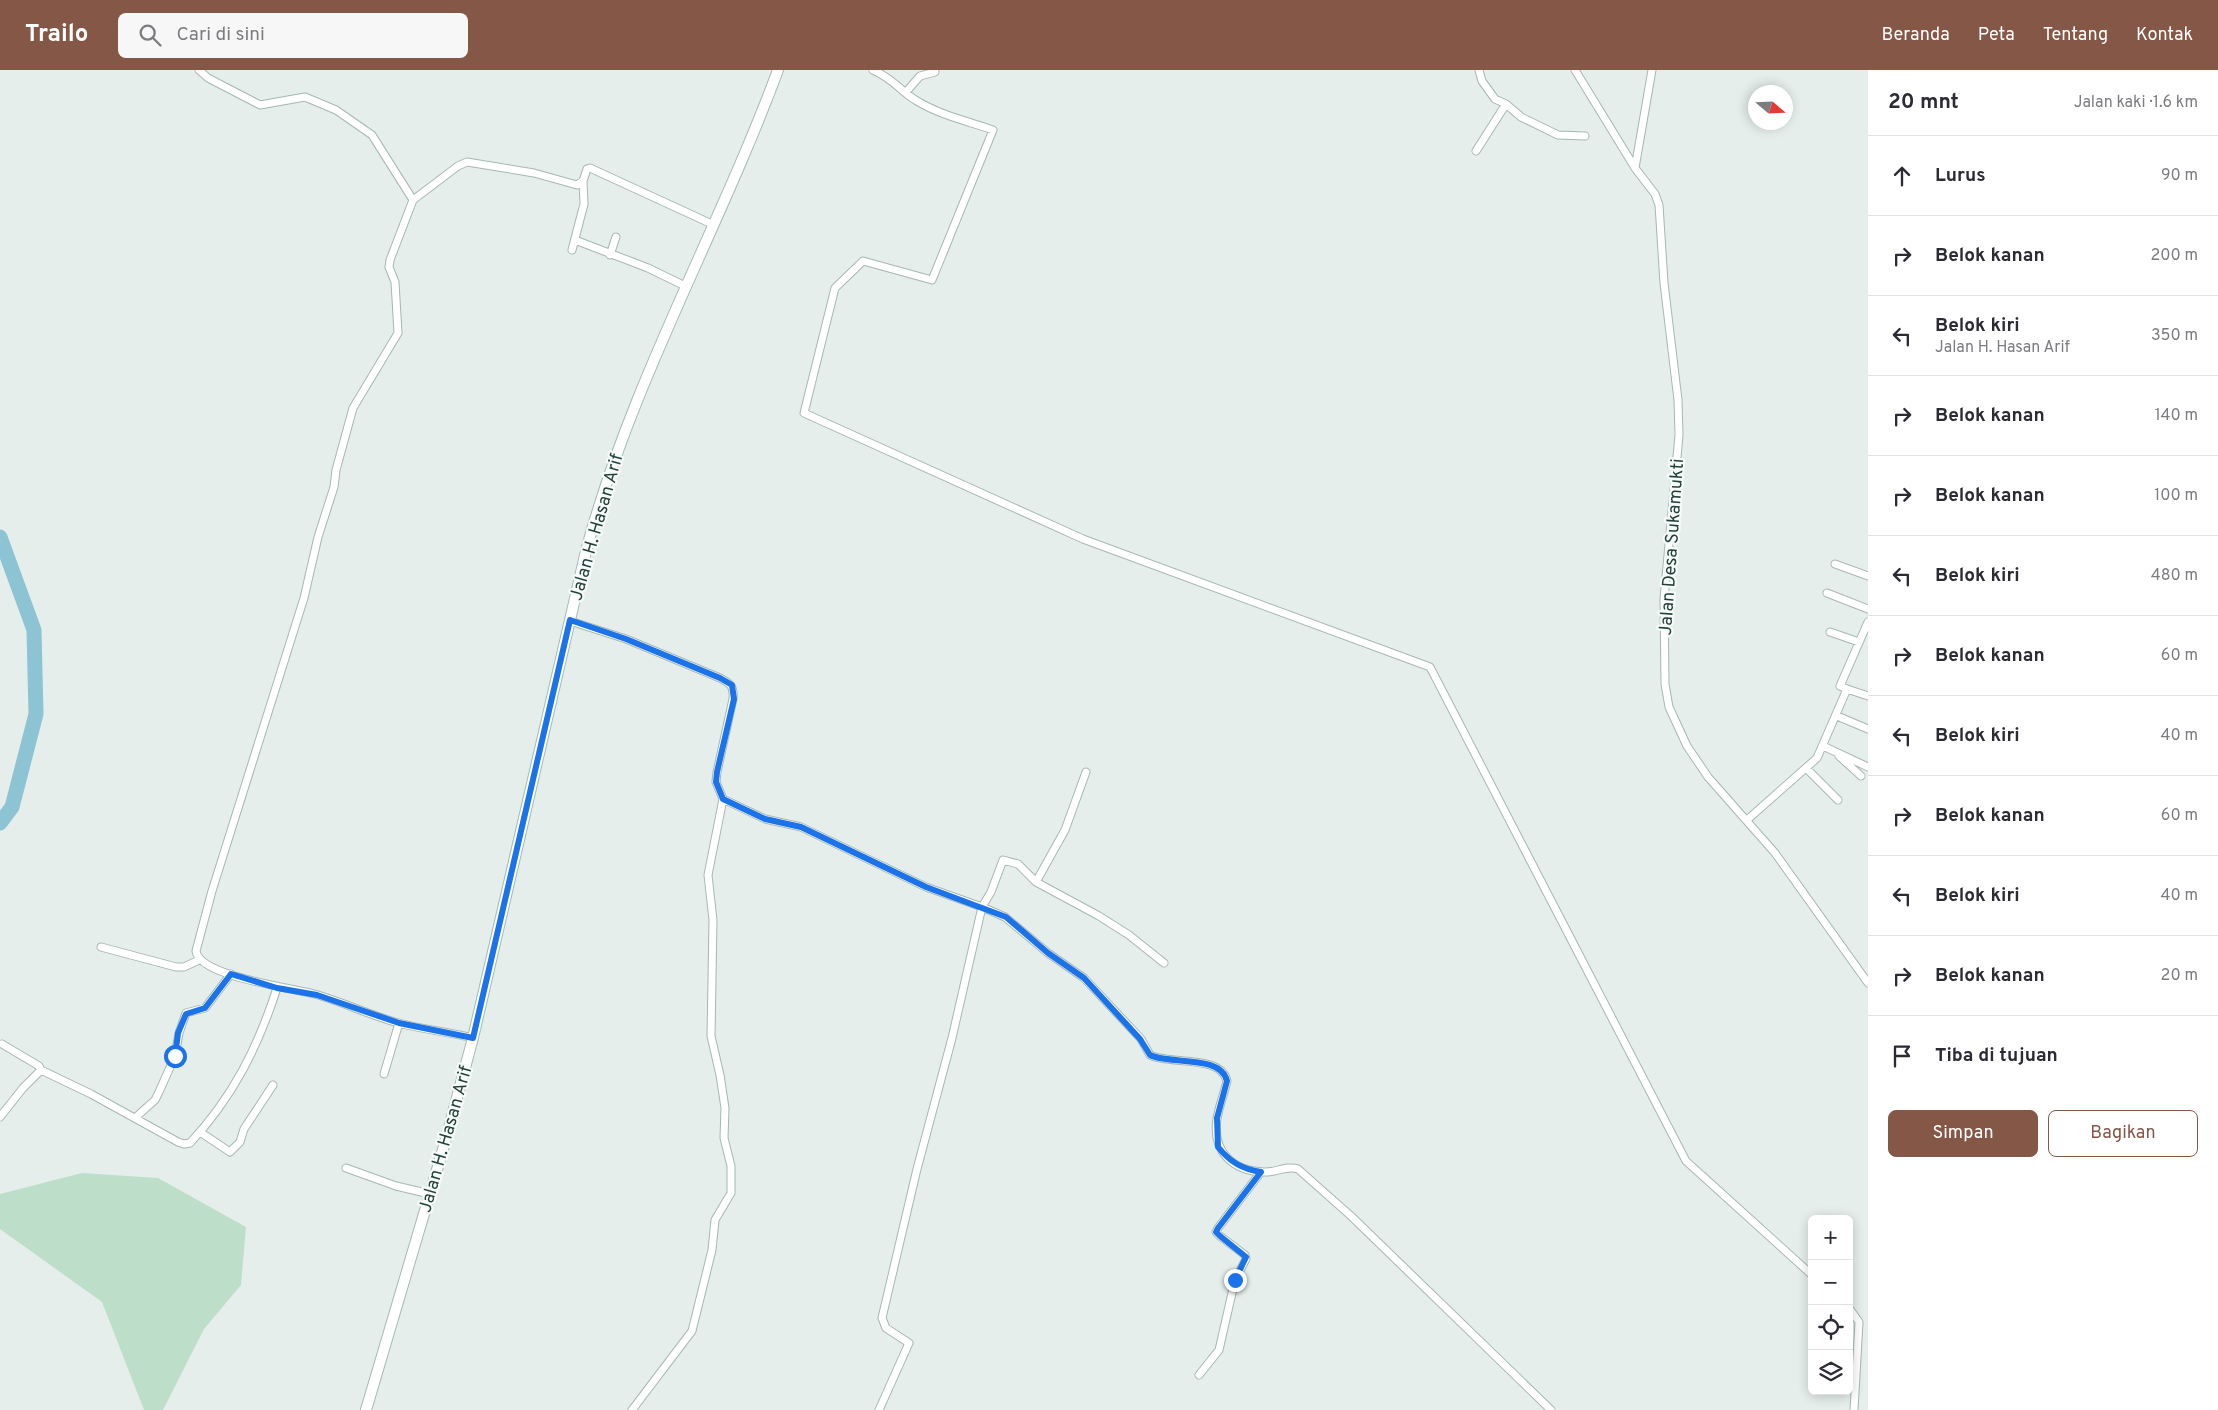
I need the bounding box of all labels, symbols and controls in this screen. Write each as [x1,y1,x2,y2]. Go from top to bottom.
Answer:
search box [118,13,468,58]
text: Trailo [25,20,88,50]
icon: search [136,21,164,49]
text: Cari di sini [176,23,265,47]
text: Beranda [1881,24,1950,47]
text: Peta [1978,24,2015,47]
text: Tentang [2043,24,2108,47]
text: Kontak [2136,24,2193,47]
north arrow [1748,85,1793,130]
text: 20 mnt [1888,89,1959,116]
text: Jalan kaki · 1.6 km [2074,93,2198,113]
icon: ahead [1888,162,1916,190]
text: Lurus [1935,164,1986,188]
text: 90 m [2161,166,2198,186]
icon: right [1888,242,1916,270]
text: Belok kanan [1935,244,2045,268]
text: 200 m [2150,246,2198,266]
text: Belok kiri [1935,314,2020,338]
icon: left [1888,322,1916,350]
text: 350 m [2151,326,2198,346]
text: Jalan H. Hasan Arif [1935,338,2070,358]
icon: right [1888,402,1916,430]
text: Belok kanan [1935,404,2045,428]
text: 140 m [2155,406,2198,426]
street label: Jalan H. Hasan Arif [565,451,629,603]
street label: Jalan Desa Sukamukti [1655,458,1690,636]
icon: right [1888,482,1916,510]
text: Belok kanan [1935,484,2045,508]
text: 100 m [2154,486,2198,506]
icon: left [1888,562,1916,590]
text: Belok kiri [1935,564,2020,588]
text: 480 m [2151,566,2198,586]
icon: right [1888,642,1916,670]
text: Belok kanan [1935,644,2045,668]
text: 60 m [2161,646,2198,666]
icon: left [1888,722,1916,750]
text: Belok kiri [1935,724,2020,748]
text: 40 m [2160,726,2198,746]
icon: right [1888,802,1916,830]
text: Belok kanan [1935,804,2045,828]
text: 60 m [2161,806,2198,826]
icon: left [1888,882,1916,910]
text: Belok kiri [1935,884,2020,908]
text: 40 m [2160,886,2198,906]
icon: right [1888,962,1916,990]
text: Belok kanan [1935,964,2045,988]
text: 20 m [2161,966,2198,986]
icon: arrive [1888,1042,1916,1070]
text: Tiba di tujuan [1935,1044,2058,1068]
route start [164,1045,187,1068]
street label: Jalan H. Hasan Arif [414,1063,478,1215]
button: Simpan [1888,1110,2038,1157]
button: Bagikan [2048,1110,2198,1157]
map controls [1808,1215,1853,1395]
button: + [1808,1215,1853,1260]
button: − [1808,1260,1853,1305]
route end [1224,1269,1247,1292]
button: locate [1808,1305,1853,1350]
button: layers [1808,1350,1853,1395]

